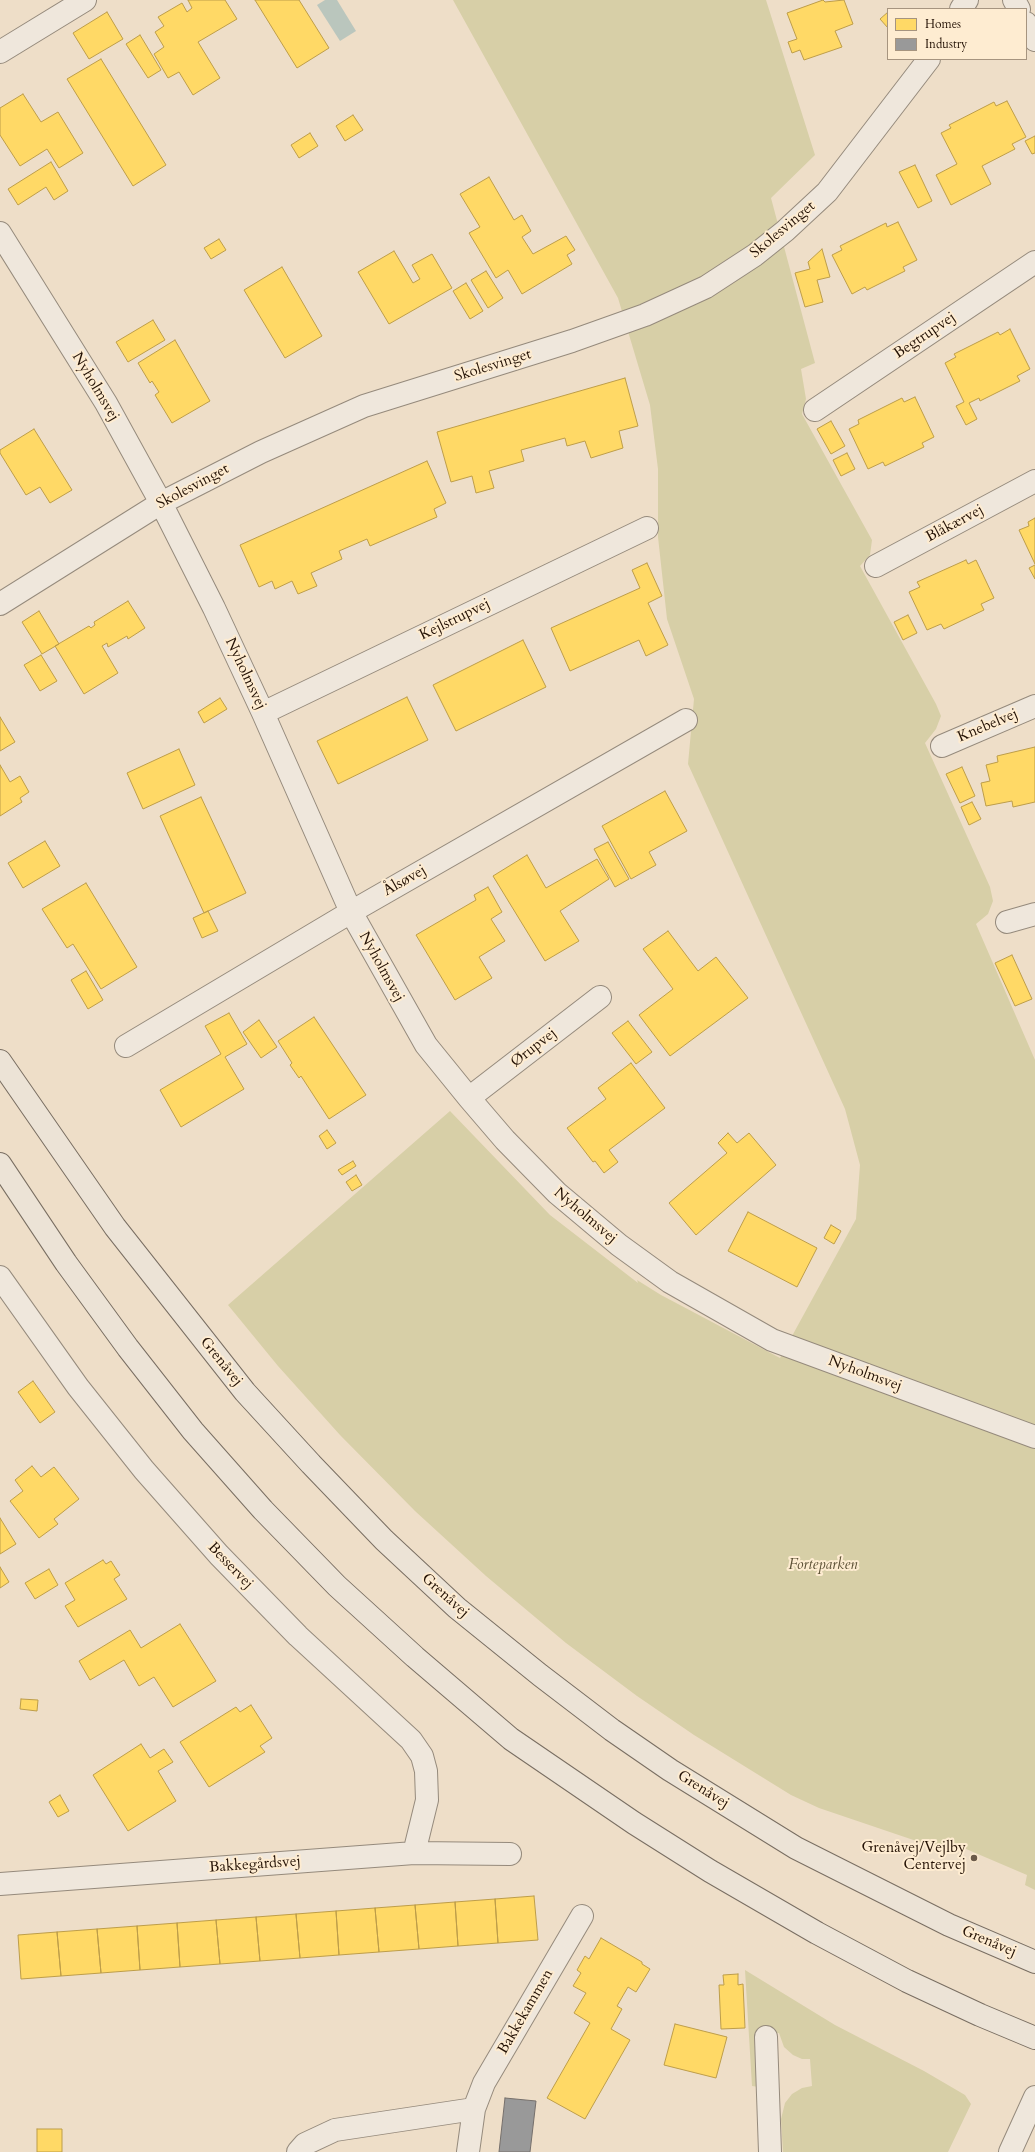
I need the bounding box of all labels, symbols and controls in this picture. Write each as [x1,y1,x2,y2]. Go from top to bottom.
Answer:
legend [887,8,1027,60]
text: Homes [925,16,961,32]
text: Industry [925,36,967,52]
street label: Skolesvinget [747,198,819,262]
street label: Begtrupvej [891,309,959,363]
street label: Skolesvinget [452,346,534,386]
street label: Nyholmsvej [67,349,123,425]
street label: Skolesvinget [154,460,232,514]
street label: Blåkærvej [923,501,987,547]
street label: Kejlstrupvej [417,595,493,645]
street label: Nyholmsvej [221,635,269,713]
street label: Knebelvej [955,705,1021,747]
street label: Ålsøvej [380,862,430,900]
street label: Nyholmsvej [354,929,408,1005]
street label: Ørupvej [507,1025,561,1071]
street label: Nyholmsvej [550,1184,620,1248]
street label: Grenåvej [196,1334,246,1390]
street label: Nyholmsvej [826,1352,904,1396]
street label: Besservej [203,1539,257,1593]
park label: Forteparken [788,1557,858,1575]
street label: Grenåvej [418,1570,472,1622]
street label: Grenåvej [674,1767,732,1813]
place label: Grenåvej/Vejlby Centervej [861,1840,966,1875]
street label: Bakkegårdsvej [209,1853,301,1877]
marker: Grenåvej/Vejlby Centervej [969,1853,979,1863]
street label: Grenåvej [959,1922,1019,1962]
street label: Bakkekammen [495,1966,557,2058]

